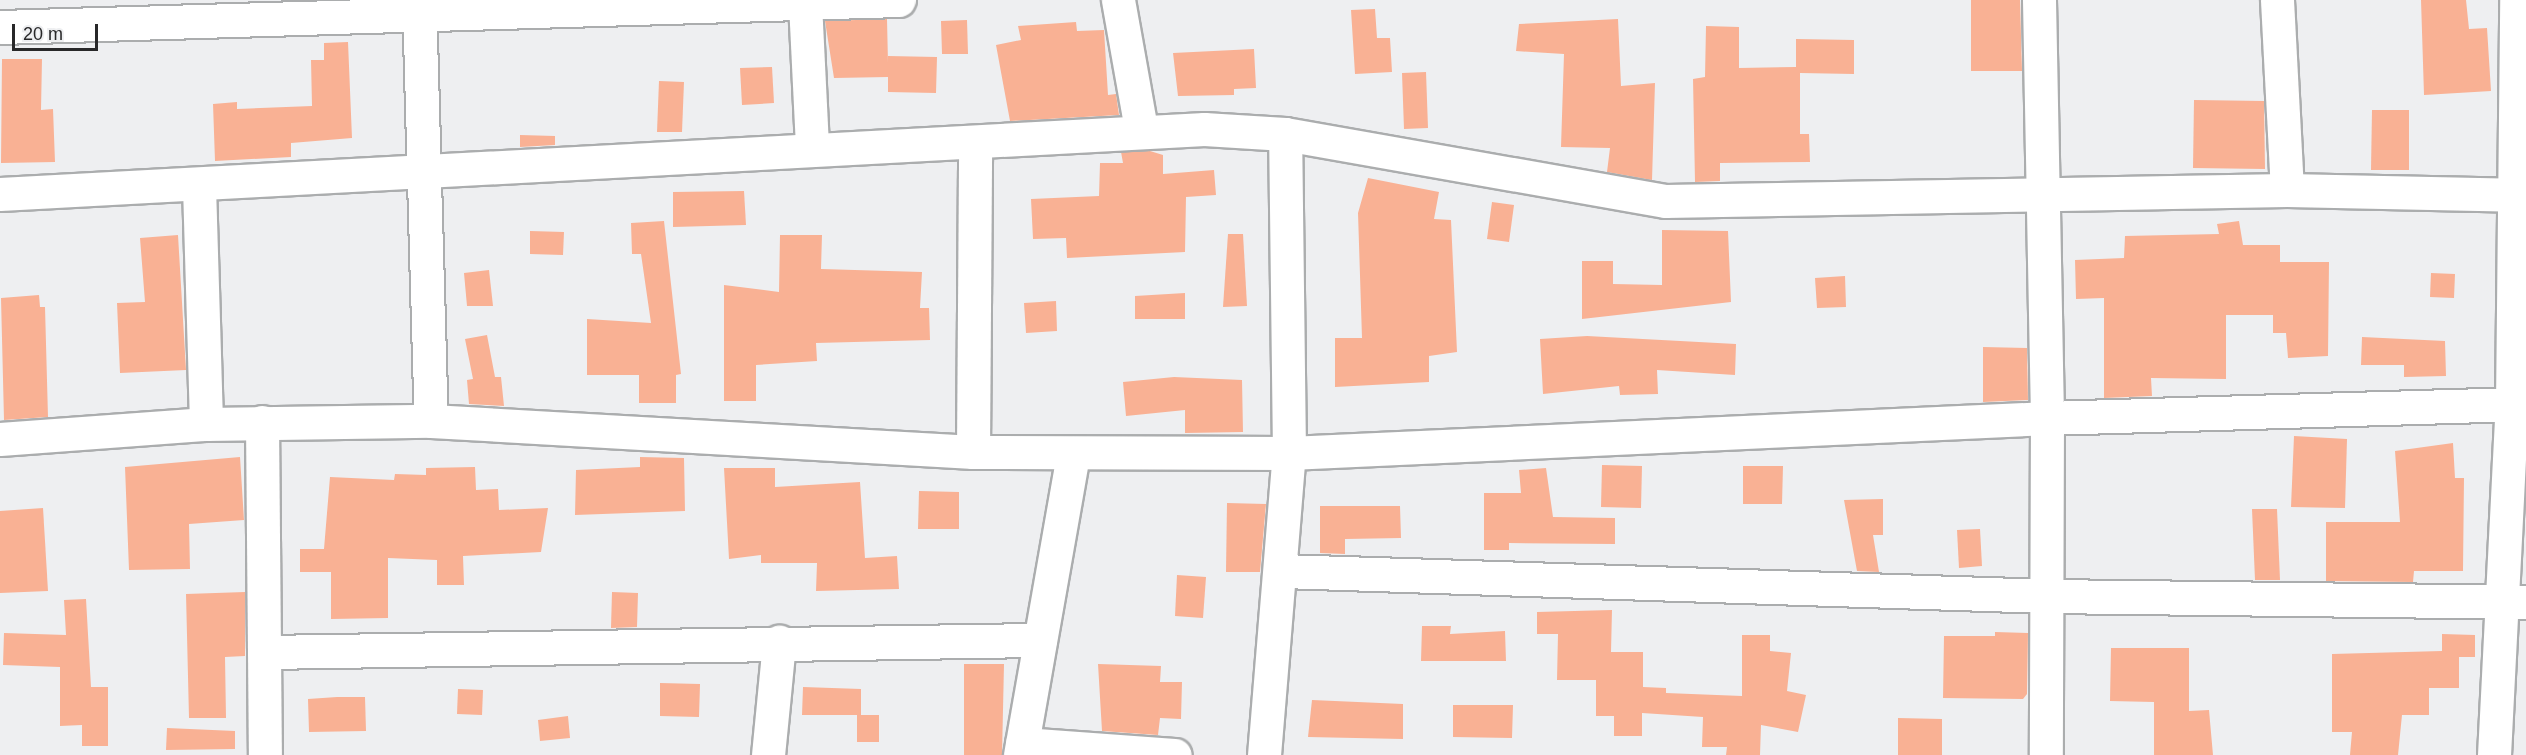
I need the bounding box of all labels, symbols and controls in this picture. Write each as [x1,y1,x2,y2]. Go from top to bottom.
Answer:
scale bar [15,12,100,50]
text: 20 m [23,24,63,44]

